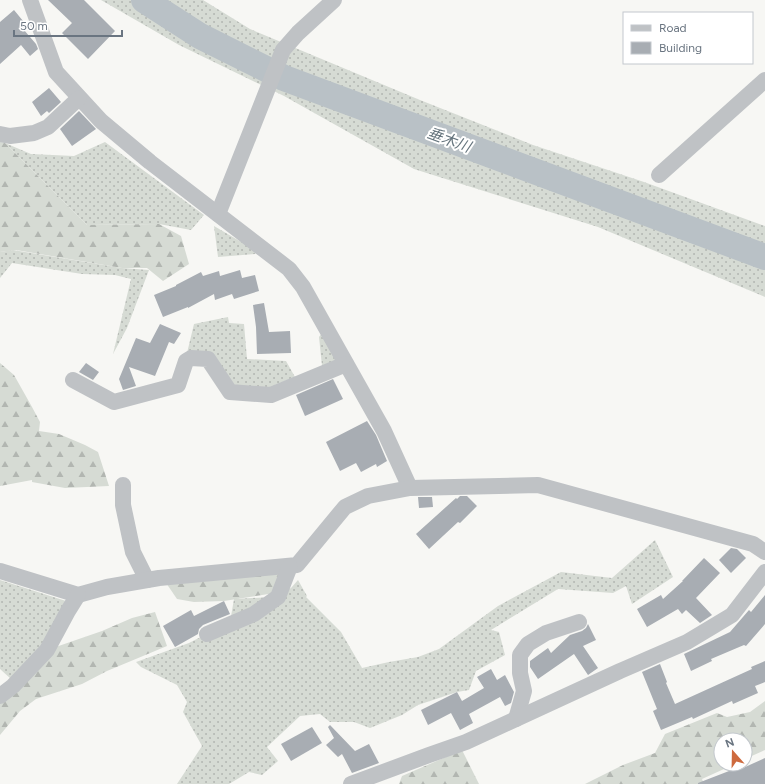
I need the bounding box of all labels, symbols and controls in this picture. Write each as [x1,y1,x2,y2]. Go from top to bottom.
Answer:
scale bar [14,12,122,38]
legend [623,12,753,64]
text: 50 m [20,19,48,33]
text: Road [659,21,687,35]
text: Building [659,41,702,55]
water label: 垂木川 [425,124,475,157]
north arrow [713,732,753,772]
text: N [724,736,736,751]

